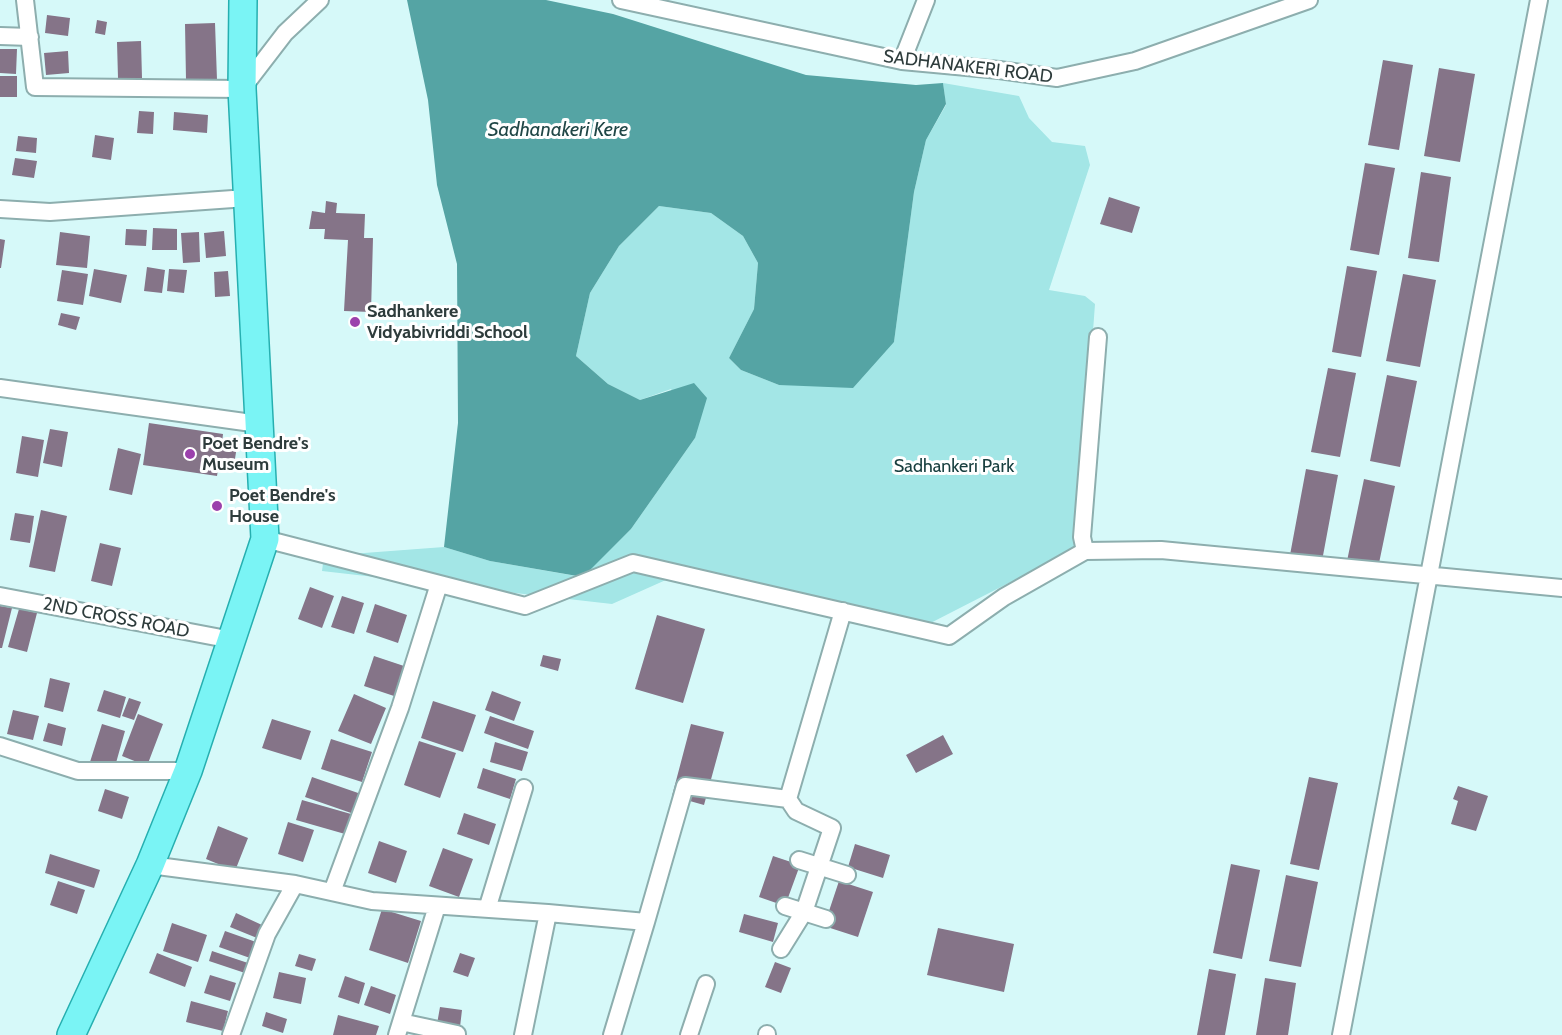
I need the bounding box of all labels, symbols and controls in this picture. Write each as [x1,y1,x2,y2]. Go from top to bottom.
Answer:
street label: SADHANAKERI ROAD [882,46,1054,88]
water label: Sadhanakeri Kere [488,118,628,142]
place label: Sadhankere Vidyabivriddi School [367,301,528,344]
marker: Sadhankere Vidyabivriddi School [348,315,362,329]
place label: Poet Bendre's Museum [202,433,309,476]
marker: Poet Bendre's Museum [183,447,197,461]
park label: Sadhankeri Park [894,456,1014,478]
place label: Poet Bendre's House [229,485,336,528]
marker: Poet Bendre's House [210,499,224,513]
street label: 2ND CROSS ROAD [41,593,191,643]

